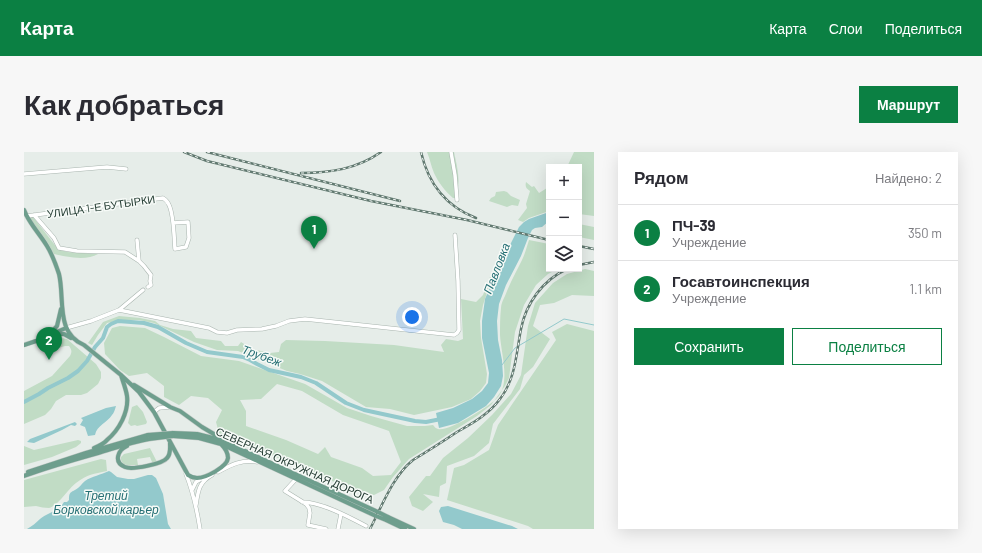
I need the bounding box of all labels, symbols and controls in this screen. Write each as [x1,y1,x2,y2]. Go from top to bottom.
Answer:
text: Карта [20,16,74,39]
text: Карта [769,20,807,37]
text: Слои [829,20,863,37]
text: Поделиться [885,20,962,37]
button: Маршрут [859,86,958,123]
text: Как добраться [24,87,224,121]
map controls [546,164,582,272]
button: + [546,164,582,200]
text: Рядом [634,167,689,187]
text: Найдено: 2 [875,170,942,186]
street label: УЛИЦА 1-Е БУТЫРКИ [46,192,156,220]
button: − [546,200,582,236]
pin: 1 [301,216,327,249]
text: ПЧ-39 [672,216,716,234]
text: 1 [645,225,649,241]
text: 350 m [908,225,942,241]
text: Учреждение [672,234,747,250]
button: layers [546,236,582,272]
water label: Павловка [480,240,512,295]
text: Госавтоинспекция [672,272,810,290]
text: 2 [643,281,651,297]
text: 1.1 km [909,281,942,297]
text: Учреждение [672,290,747,306]
your location [402,307,422,327]
pin: 2 [36,327,62,360]
button: Сохранить [634,328,784,365]
button: Поделиться [792,328,942,365]
water label: Трубеж [240,341,284,370]
street label: СЕВЕРНАЯ ОКРУЖНАЯ ДОРОГА [214,424,377,506]
water label: Третий Борковской карьер [53,488,159,517]

